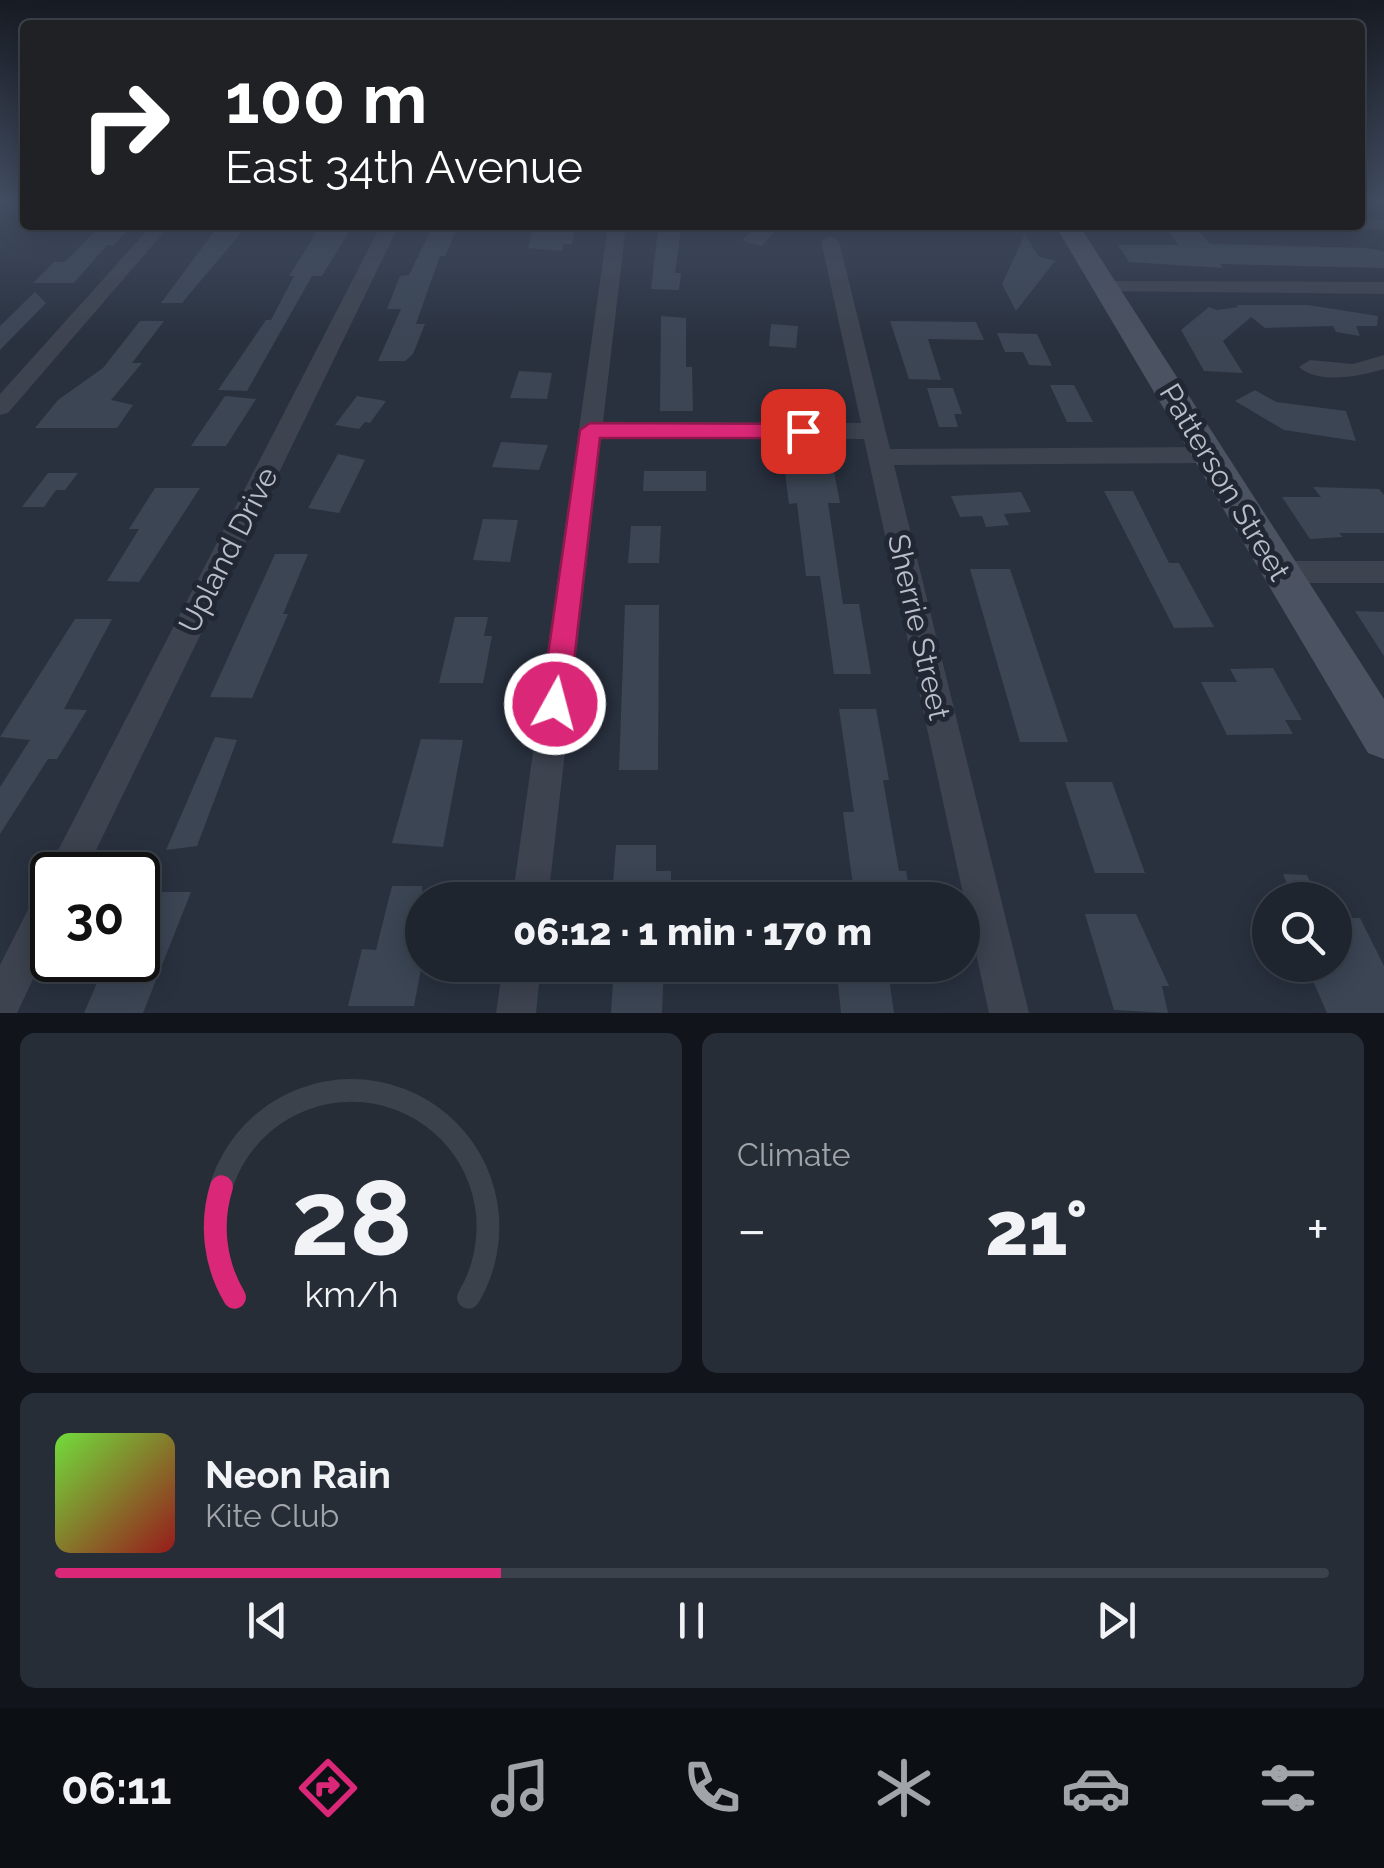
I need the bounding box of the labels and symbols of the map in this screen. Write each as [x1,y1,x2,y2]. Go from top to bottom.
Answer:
street label: Patterson Street [1152,377,1298,587]
pin [761,389,846,474]
street label: Upland Drive [171,461,285,639]
street label: Sherrie Street [881,531,957,723]
position arrow [503,652,607,756]
speed limit sign: 30 [30,852,160,982]

